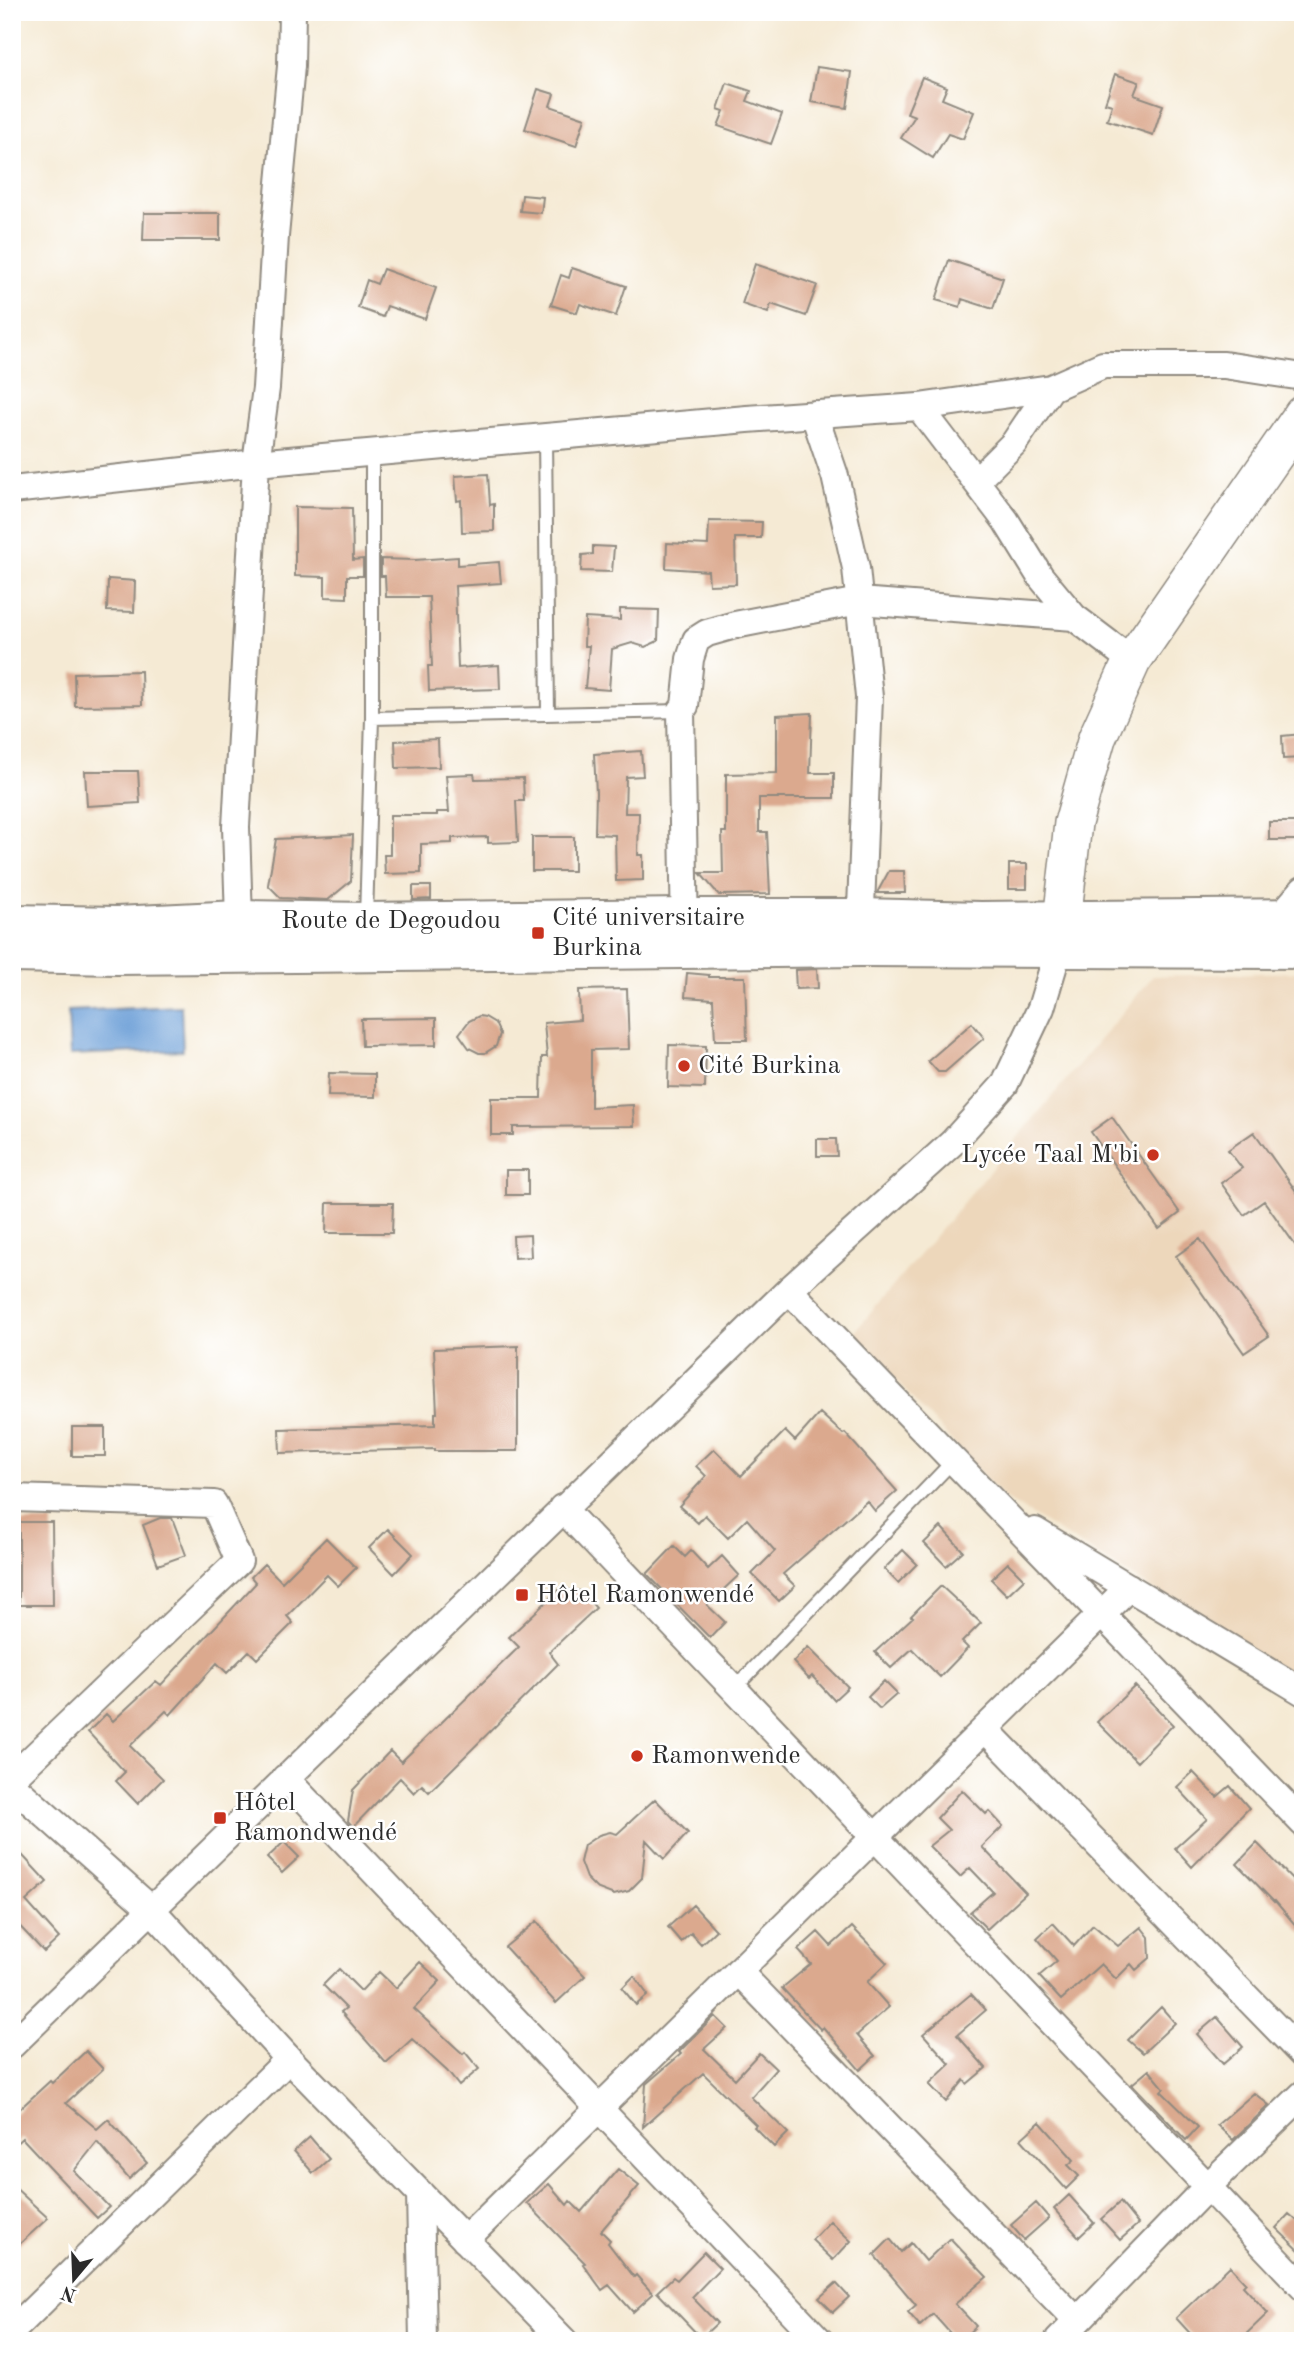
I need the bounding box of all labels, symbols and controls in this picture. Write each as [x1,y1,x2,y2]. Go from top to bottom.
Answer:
place label: Cité universitaire Burkina [552,905,745,961]
street label: Route de Degoudou [281,908,501,934]
marker: Cité universitaire Burkina [530,925,546,941]
place label: Cité Burkina [698,1053,841,1079]
marker: Cité Burkina [676,1058,692,1074]
place label: Lycée Taal M'bi [961,1142,1139,1168]
marker: Lycée Taal M'bi [1145,1147,1161,1163]
place label: Hôtel Ramonwendé [536,1582,754,1608]
marker: Hôtel Ramonwendé [514,1587,530,1603]
place label: Ramonwende [651,1743,801,1769]
marker: Ramonwende [629,1748,645,1764]
place label: Hôtel Ramondwendé [234,1790,397,1846]
marker: Hôtel Ramondwendé [212,1810,228,1826]
north arrow [38,2244,108,2314]
text: N [59,2281,79,2304]

